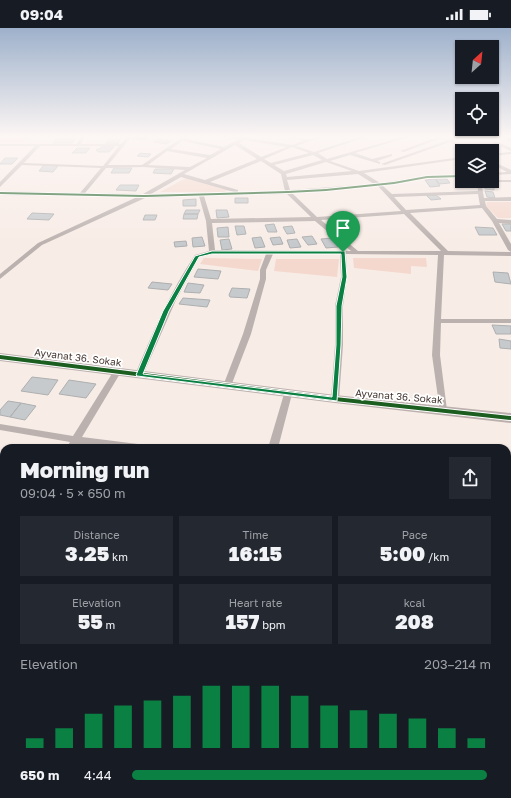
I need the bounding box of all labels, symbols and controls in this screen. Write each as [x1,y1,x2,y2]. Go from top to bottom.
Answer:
text: 09:04 [20,5,63,23]
north arrow [455,40,499,84]
map controls [455,40,499,188]
button: locate [455,92,499,136]
button: layers [455,144,499,188]
pin [326,211,360,252]
icon: arrive [332,217,354,239]
street label: Ayvanat 36. Sokak [34,346,123,368]
street label: Ayvanat 36. Sokak [355,386,444,406]
text: Morning run [20,456,149,483]
button: share [449,457,491,499]
text: 09:04 · 5 × 650 m [20,485,126,501]
text: Distance [73,528,120,541]
text: Time [243,528,268,541]
text: Pace [402,528,427,541]
text: 3.25 [65,541,109,565]
text: 16:15 [229,541,282,565]
text: 5:00 [380,541,425,565]
text: km [109,550,128,563]
text: /km [425,550,449,563]
text: Elevation [72,596,121,609]
text: Heart rate [229,596,282,609]
text: kcal [404,596,425,609]
text: 55 [78,609,103,633]
text: 157 [225,609,260,633]
text: 208 [395,609,434,633]
text: m [103,618,115,631]
text: bpm [260,618,286,631]
text: Elevation [20,656,78,672]
text: 203–214 m [424,656,491,672]
text: 650 m [20,767,59,783]
text: 4:44 [84,767,112,783]

